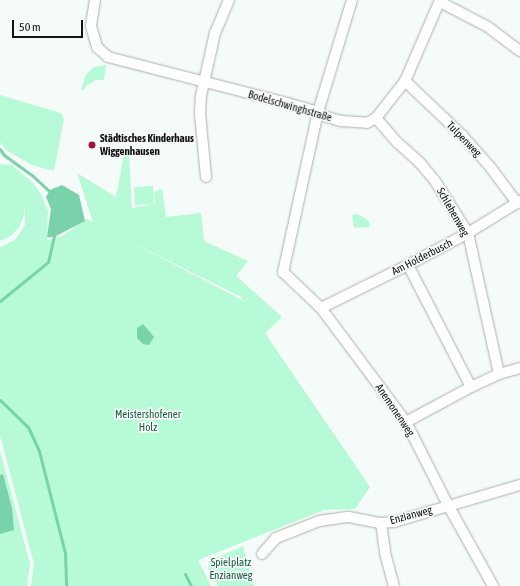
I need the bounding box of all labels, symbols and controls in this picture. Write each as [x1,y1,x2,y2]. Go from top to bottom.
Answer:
scale bar [14,12,85,38]
text: 50 m [19,20,41,34]
street label: Bodelschwinghstraße [247,88,333,124]
street label: Tulpenweg [444,119,484,159]
place label: Städtisches Kinderhaus Wiggenhausen [100,132,194,158]
marker: Städtisches Kinderhaus Wiggenhausen [87,140,97,150]
street label: Schlehenweg [434,185,472,239]
street label: Am Holderbusch [389,236,455,278]
street label: Anemonenweg [373,381,417,439]
park label: Meistershofener Holz [115,408,181,434]
street label: Enzianweg [388,503,434,527]
park label: Spielplatz Enzianweg [209,556,253,582]

